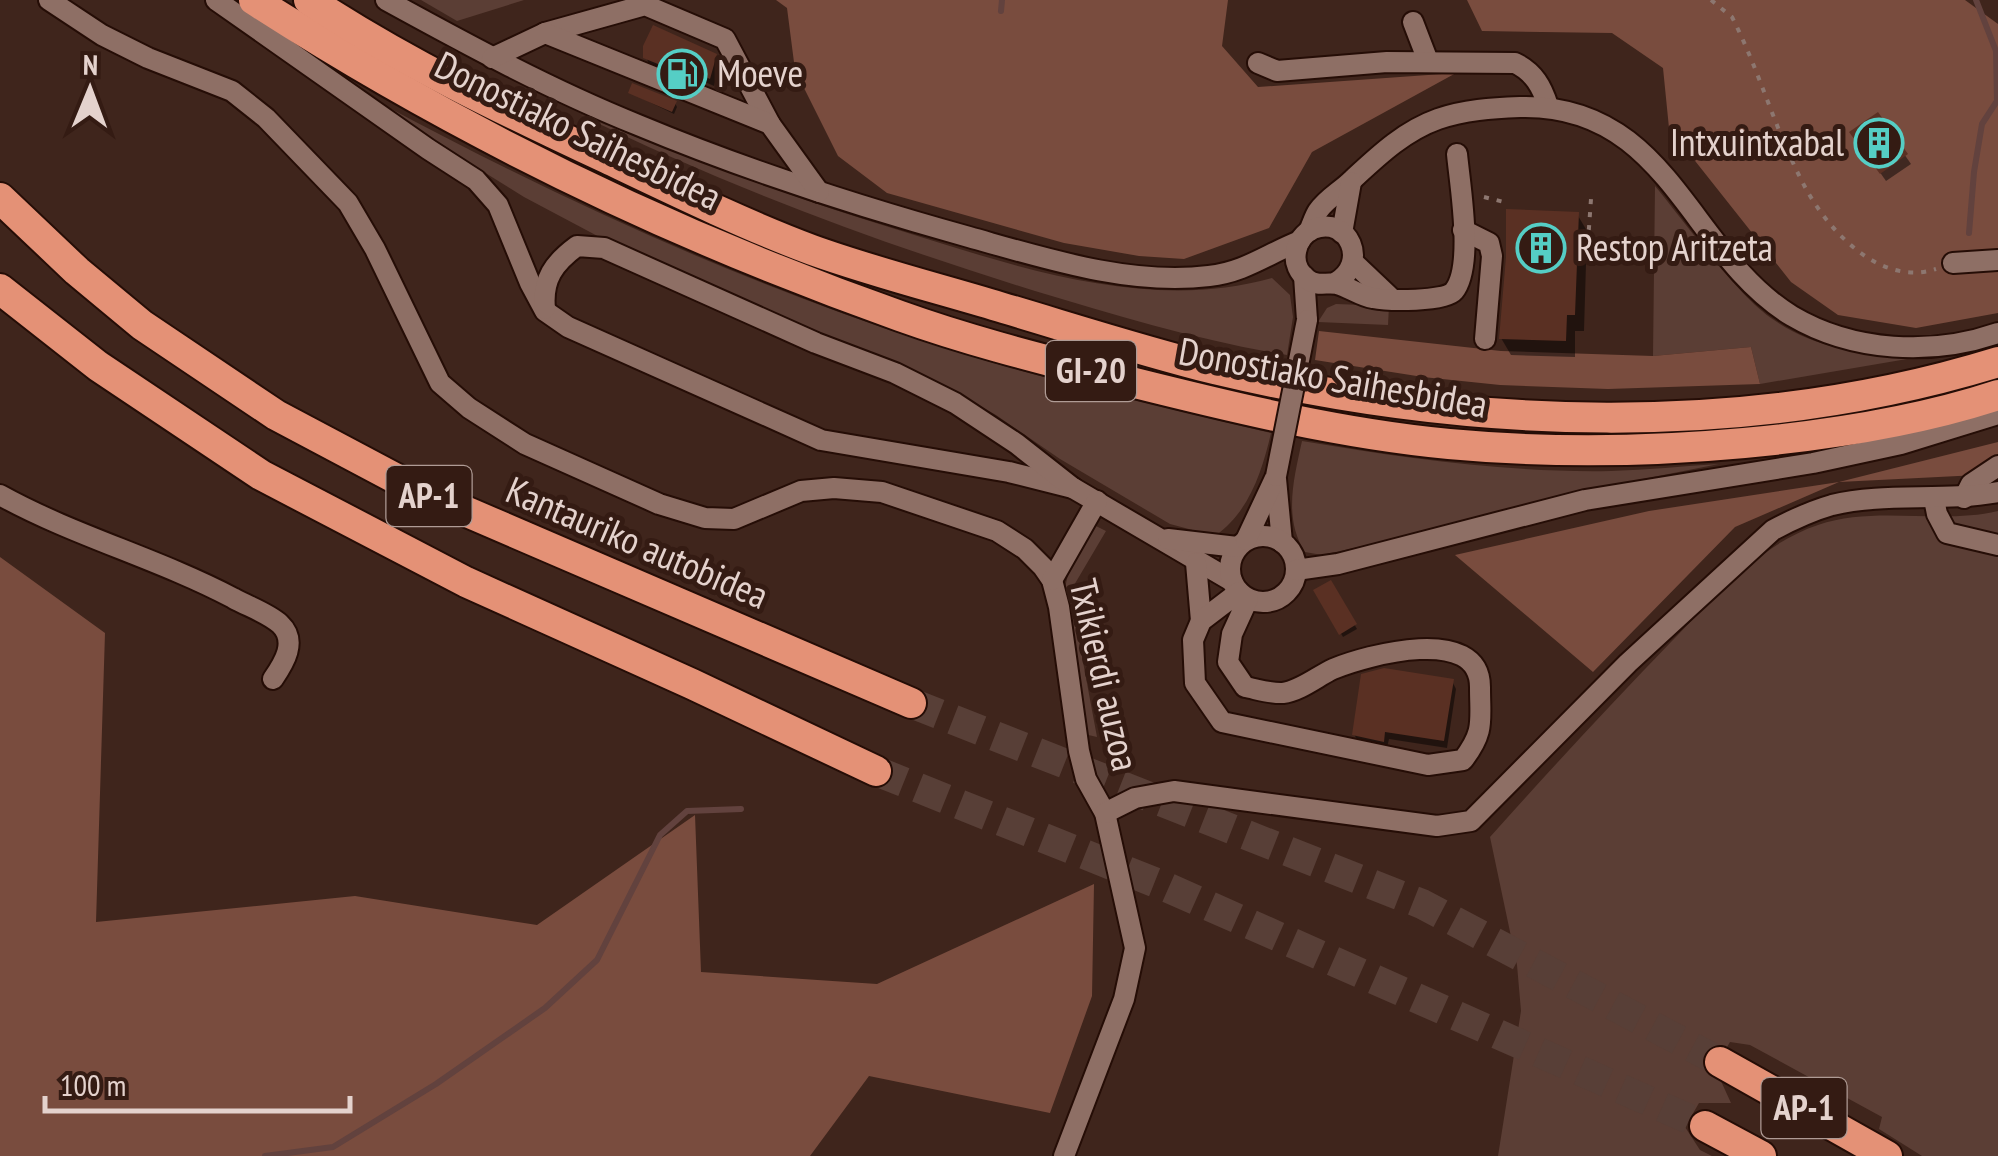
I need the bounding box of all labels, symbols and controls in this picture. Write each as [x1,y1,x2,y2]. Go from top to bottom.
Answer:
street label: Donostiako Saihesbidea [428,39,730,220]
north arrow [40,40,140,140]
text: N [83,46,98,83]
fuel station icon: Moeve [656,48,708,100]
place label: Moeve [717,48,803,97]
place label: Intxuintxabal [1670,117,1844,166]
building icon: Intxuintxabal [1853,117,1905,169]
building icon: Restop Aritzeta [1515,222,1567,274]
place label: Restop Aritzeta [1576,222,1773,271]
street label: Donostiako Saihesbidea [1175,325,1491,428]
road number: GI-20 [1046,341,1136,401]
street label: Kantauriko autobidea [499,464,776,619]
road number: AP-1 [386,466,472,526]
street label: Txikierdi auzoa [1060,574,1151,775]
scale bar [45,1051,350,1113]
text: 100 m [60,1065,126,1104]
road number: AP-1 [1762,1078,1846,1138]

